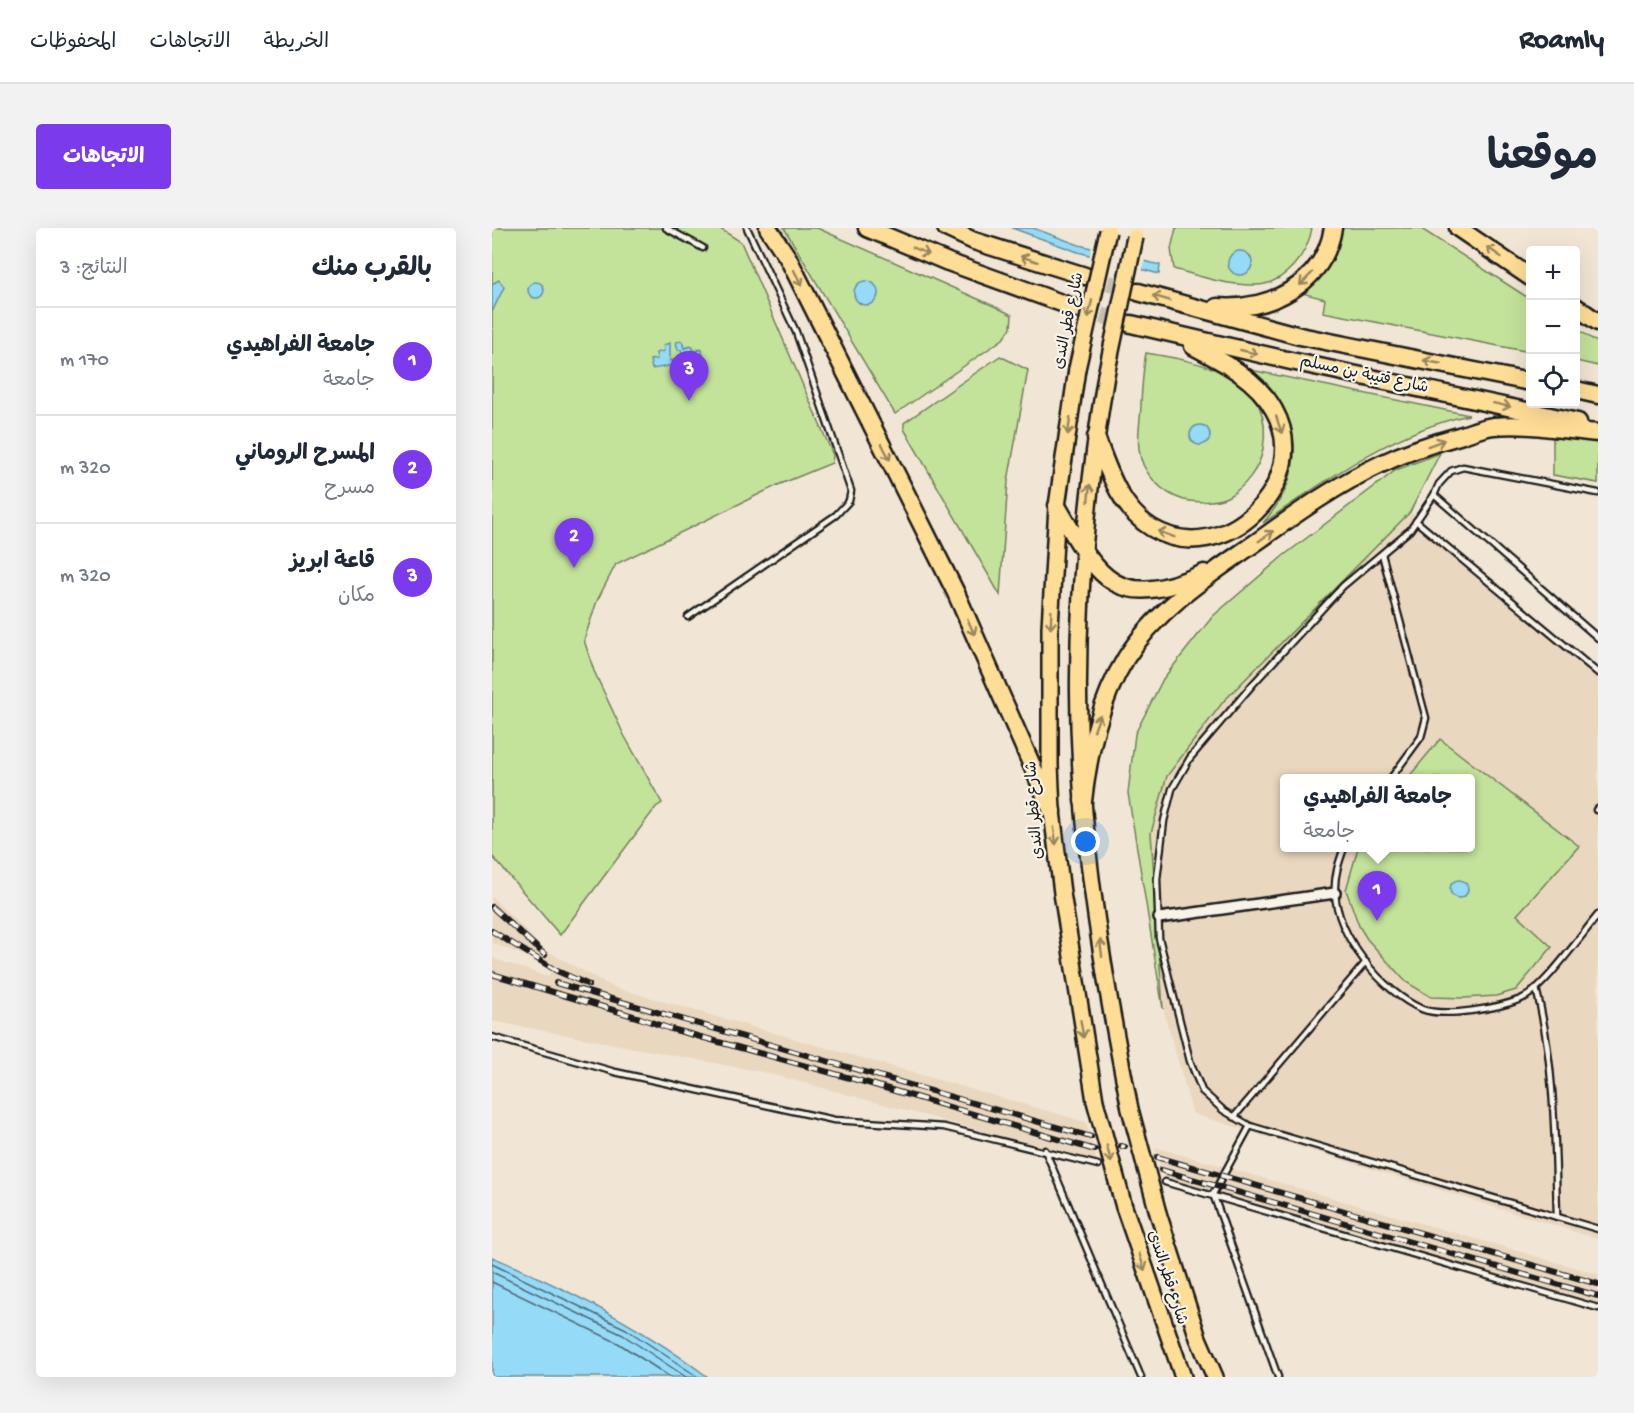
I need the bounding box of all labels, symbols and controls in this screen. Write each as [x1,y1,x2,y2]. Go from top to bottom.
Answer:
text: Roamly [1519,25,1604,58]
text: المحفوظات [30,31,116,56]
text: الاتجاهات [149,31,231,56]
text: الخريطة [264,31,329,56]
button: الاتجاهات [36,124,171,189]
text: موقعنا [1487,136,1598,185]
one-way arrow [911,246,930,257]
one-way arrow [1487,246,1503,258]
map controls [1526,246,1580,408]
button: + [1526,246,1580,300]
one-way arrow [1020,252,1039,263]
text: بالقرب منك [312,255,432,286]
text: النتائج: 3 [60,258,128,281]
one-way arrow [793,268,804,286]
street label: شارع قطر الندى [1050,271,1090,371]
one-way arrow [1299,271,1314,286]
one-way arrow [1151,292,1170,303]
one-way arrow [1084,299,1096,318]
button: − [1526,300,1580,354]
text: جامعة الفراهيدي [226,334,375,360]
one-way arrow [1239,347,1258,358]
text: 170 m [60,350,109,373]
text: 1 [408,350,417,373]
pin: 3 [670,352,708,401]
street label: شارع قتيبة بن مسلم [1298,352,1430,399]
button: locate [1526,354,1580,408]
one-way arrow [1423,356,1442,367]
text: جامعة [323,370,375,393]
one-way arrow [1492,399,1511,411]
one-way arrow [1274,415,1285,434]
one-way arrow [1063,416,1074,436]
one-way arrow [1426,437,1445,448]
text: المسرح الروماني [235,442,375,468]
one-way arrow [880,443,892,460]
text: 320 m [60,458,111,481]
text: 2 [408,458,417,481]
text: مسرح [324,478,375,501]
one-way arrow [1084,484,1095,504]
pin: 2 [554,518,593,568]
one-way arrow [1157,527,1175,538]
one-way arrow [1257,530,1273,542]
text: قاعة ابريز [290,550,375,576]
text: 320 m [60,566,111,589]
text: 3 [407,566,418,589]
text: مكان [338,586,375,609]
one-way arrow [1045,610,1056,630]
one-way arrow [966,618,977,636]
one-way arrow [1093,714,1104,733]
street label: شارع قطر الندى [1023,760,1049,860]
popup [1280,774,1475,852]
text: جامعة الفراهيدي [1303,786,1452,812]
text: جامعة [1303,822,1355,845]
one-way arrow [1050,826,1061,846]
your location [1071,827,1100,856]
pin: 1 [1358,872,1396,921]
one-way arrow [1095,938,1106,958]
one-way arrow [1077,1019,1088,1039]
one-way arrow [1104,1144,1116,1163]
street label: شارع قطر الندى [1142,1228,1190,1328]
one-way arrow [1138,1252,1149,1271]

